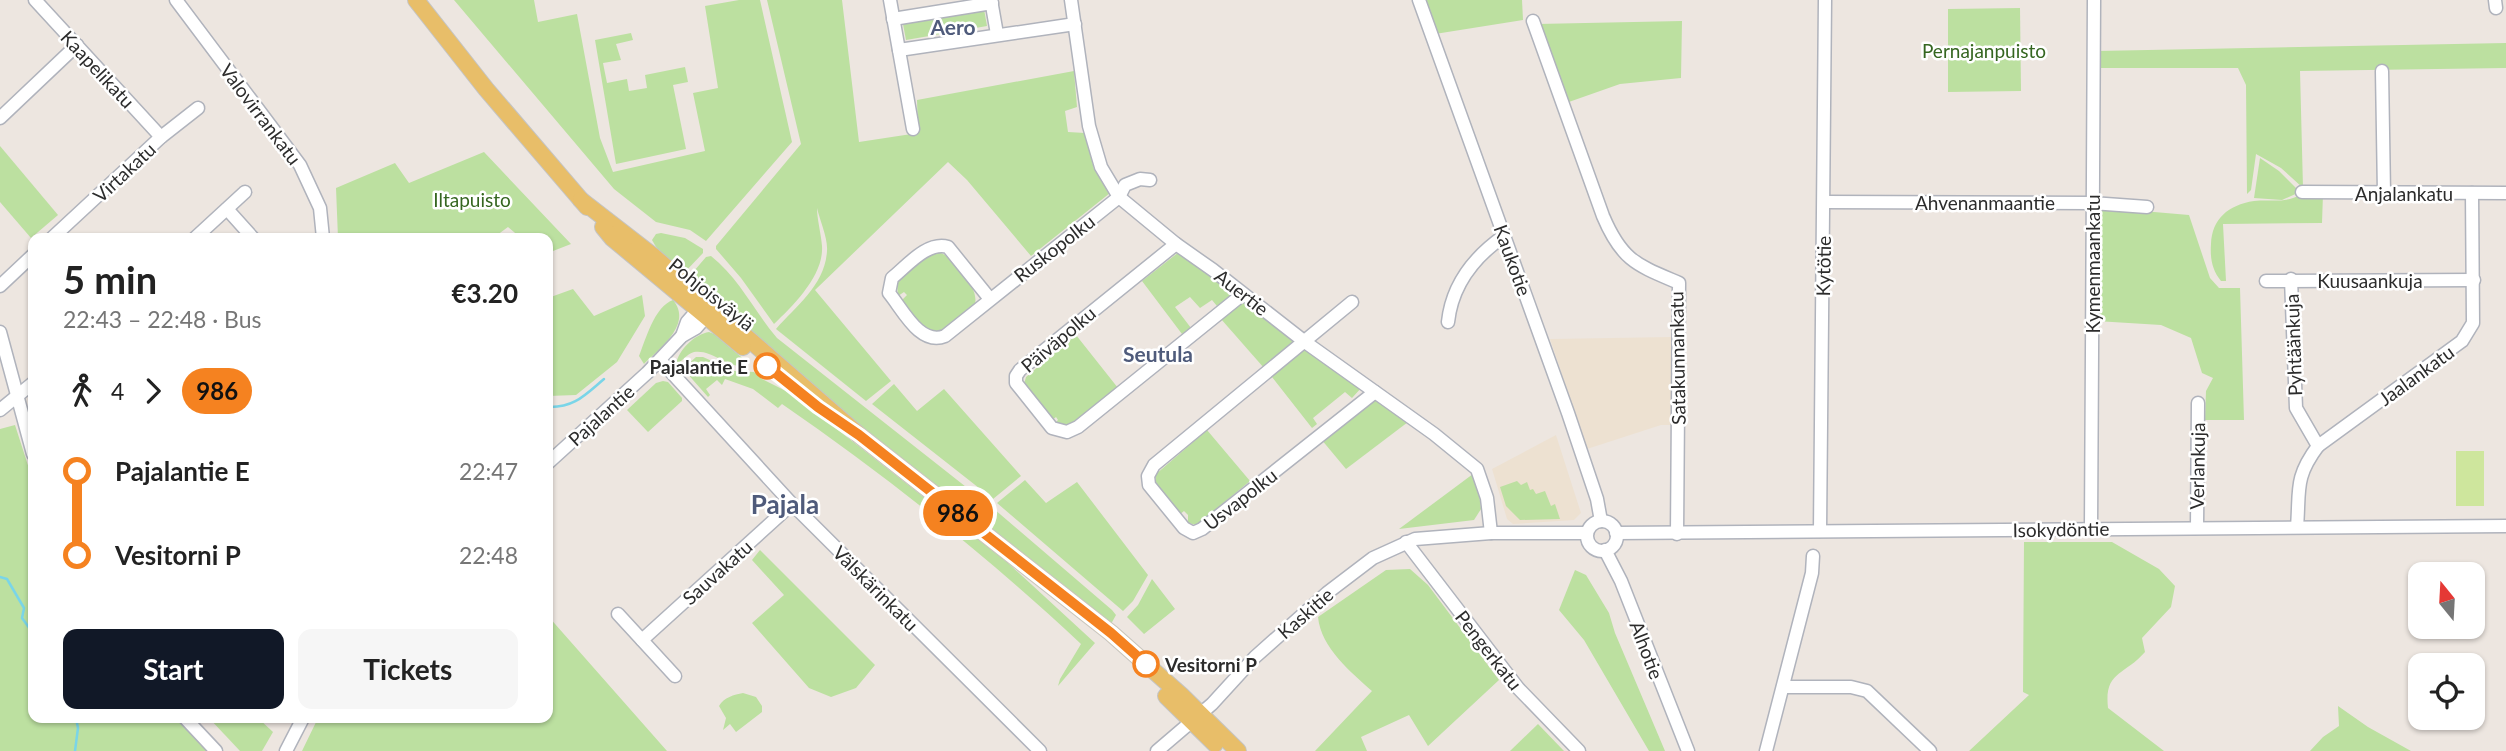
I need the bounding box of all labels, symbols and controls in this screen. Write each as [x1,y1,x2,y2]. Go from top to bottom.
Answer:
district label: Aero [929,14,976,39]
street label: Kaapelikatu [56,25,140,113]
park label: Pernajanpuisto [1922,39,2046,62]
street label: Valovirrankatu [216,59,306,169]
street label: Virtakatu [88,137,160,207]
street label: Anjalankatu [2355,182,2453,205]
park label: Iltapuisto [433,188,511,211]
street label: Ahvenanmaantie [1915,191,2055,214]
street label: Kymenmaankatu [2081,194,2104,334]
street label: Ruskopolku [1009,209,1099,287]
street label: Kaukotie [1490,221,1536,299]
street label: Kytötie [1811,236,1835,296]
street label: Pohjoisväylä [665,253,759,335]
text: 5 min [63,256,157,302]
street label: Auertie [1211,264,1273,320]
street label: Kuusaankuja [2317,269,2423,292]
text: €3.20 [452,277,518,309]
street label: Satakunnankatu [1664,291,1690,425]
street label: Pyhtäänkuja [2280,294,2306,396]
street label: Päiväpolku [1016,301,1100,377]
text: 22:43 – 22:48 · Bus [63,305,262,333]
street label: Jaalankatu [2374,340,2458,410]
district label: Seutula [1123,341,1193,366]
marker: Pajalantie E [754,353,780,379]
place label: Pajalantie E [650,355,748,378]
icon: walk [63,372,101,410]
icon: forward [134,372,172,410]
text: 986 [196,376,238,405]
text: 4 [111,377,124,405]
street label: Pajalantie [563,379,639,451]
street label: Verlankuja [2185,422,2209,510]
text: Pajalantie E [115,455,250,487]
text: 22:47 [459,457,518,485]
street label: Usvapolku [1199,463,1281,535]
district label: Pajala [751,488,819,520]
line badge: 986 [918,490,998,536]
text: 986 [937,498,979,527]
street label: Isokydöntie [2012,517,2110,541]
street label: Sauvakatu [677,535,757,609]
text: Vesitorni P [115,539,241,571]
text: 22:48 [459,541,518,569]
street label: Välskärinkatu [829,541,923,635]
north arrow [2408,562,2485,639]
map controls [2408,562,2485,730]
street label: Kaskitie [1272,583,1338,643]
street label: Pengerkatu [1451,606,1527,694]
street label: Alhotie [1625,618,1669,682]
button: Start [63,629,284,709]
button: Tickets [298,629,518,709]
marker: Vesitorni P [1133,651,1159,677]
place label: Vesitorni P [1164,653,1257,676]
button: locate [2408,653,2485,730]

